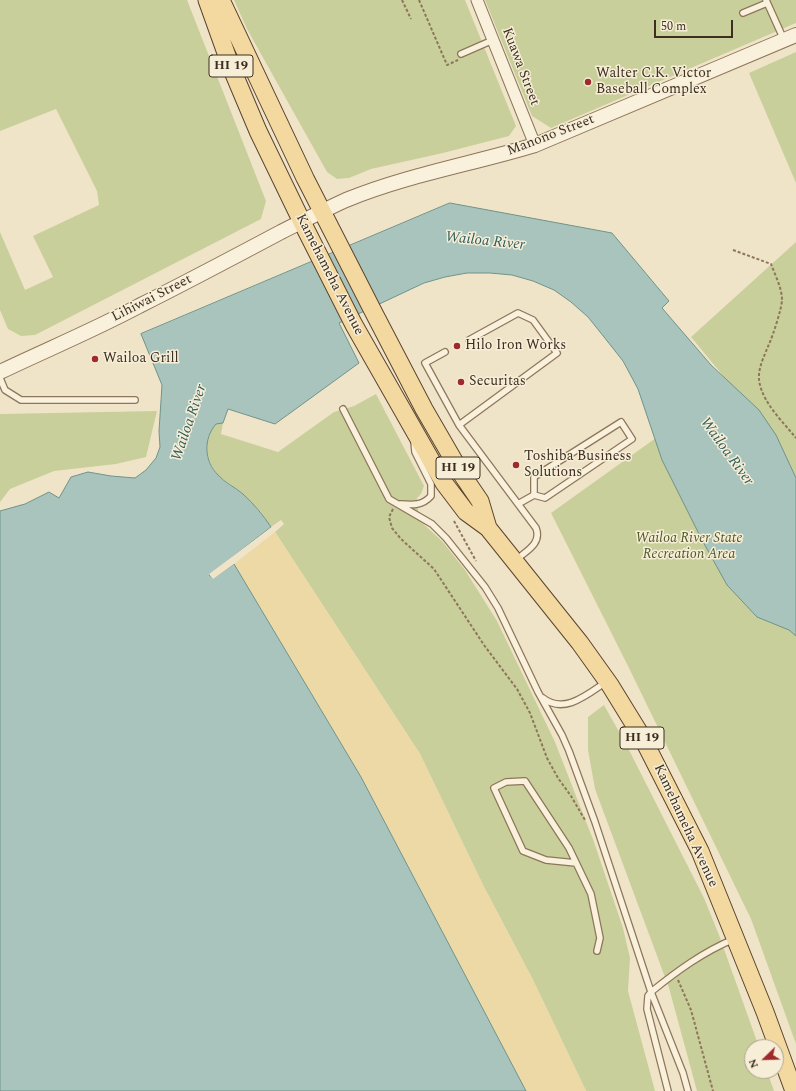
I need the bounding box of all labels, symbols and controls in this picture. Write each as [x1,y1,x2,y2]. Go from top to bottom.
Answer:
scale bar [656,12,735,38]
text: 50 m [661,17,686,36]
street label: Kuawa Street [497,26,543,108]
road number: HI 19 [209,55,253,77]
place label: Walter C.K. Victor Baseball Complex [596,66,711,98]
marker: Walter C.K. Victor Baseball Complex [583,77,593,87]
street label: Manono Street [505,112,597,160]
street label: Kamehameha Avenue [291,212,367,338]
water label: Wailoa River [444,229,526,255]
street label: Lihiwai Street [109,272,195,326]
place label: Hilo Iron Works [465,338,566,354]
marker: Hilo Iron Works [452,341,462,351]
place label: Wailoa Grill [103,351,179,367]
marker: Wailoa Grill [90,354,100,364]
place label: Securitas [469,374,526,390]
marker: Securitas [456,377,466,387]
water label: Wailoa River [168,382,212,464]
water label: Wailoa River [695,414,757,490]
place label: Toshiba Business Solutions [524,449,631,482]
road number: HI 19 [436,457,480,479]
marker: Toshiba Business Solutions [511,460,521,470]
park label: Wailoa River State Recreation Area [636,531,742,564]
road number: HI 19 [620,727,664,749]
street label: Kamehameha Avenue [649,762,721,890]
north arrow [744,1039,784,1079]
text: N [744,1056,763,1071]

